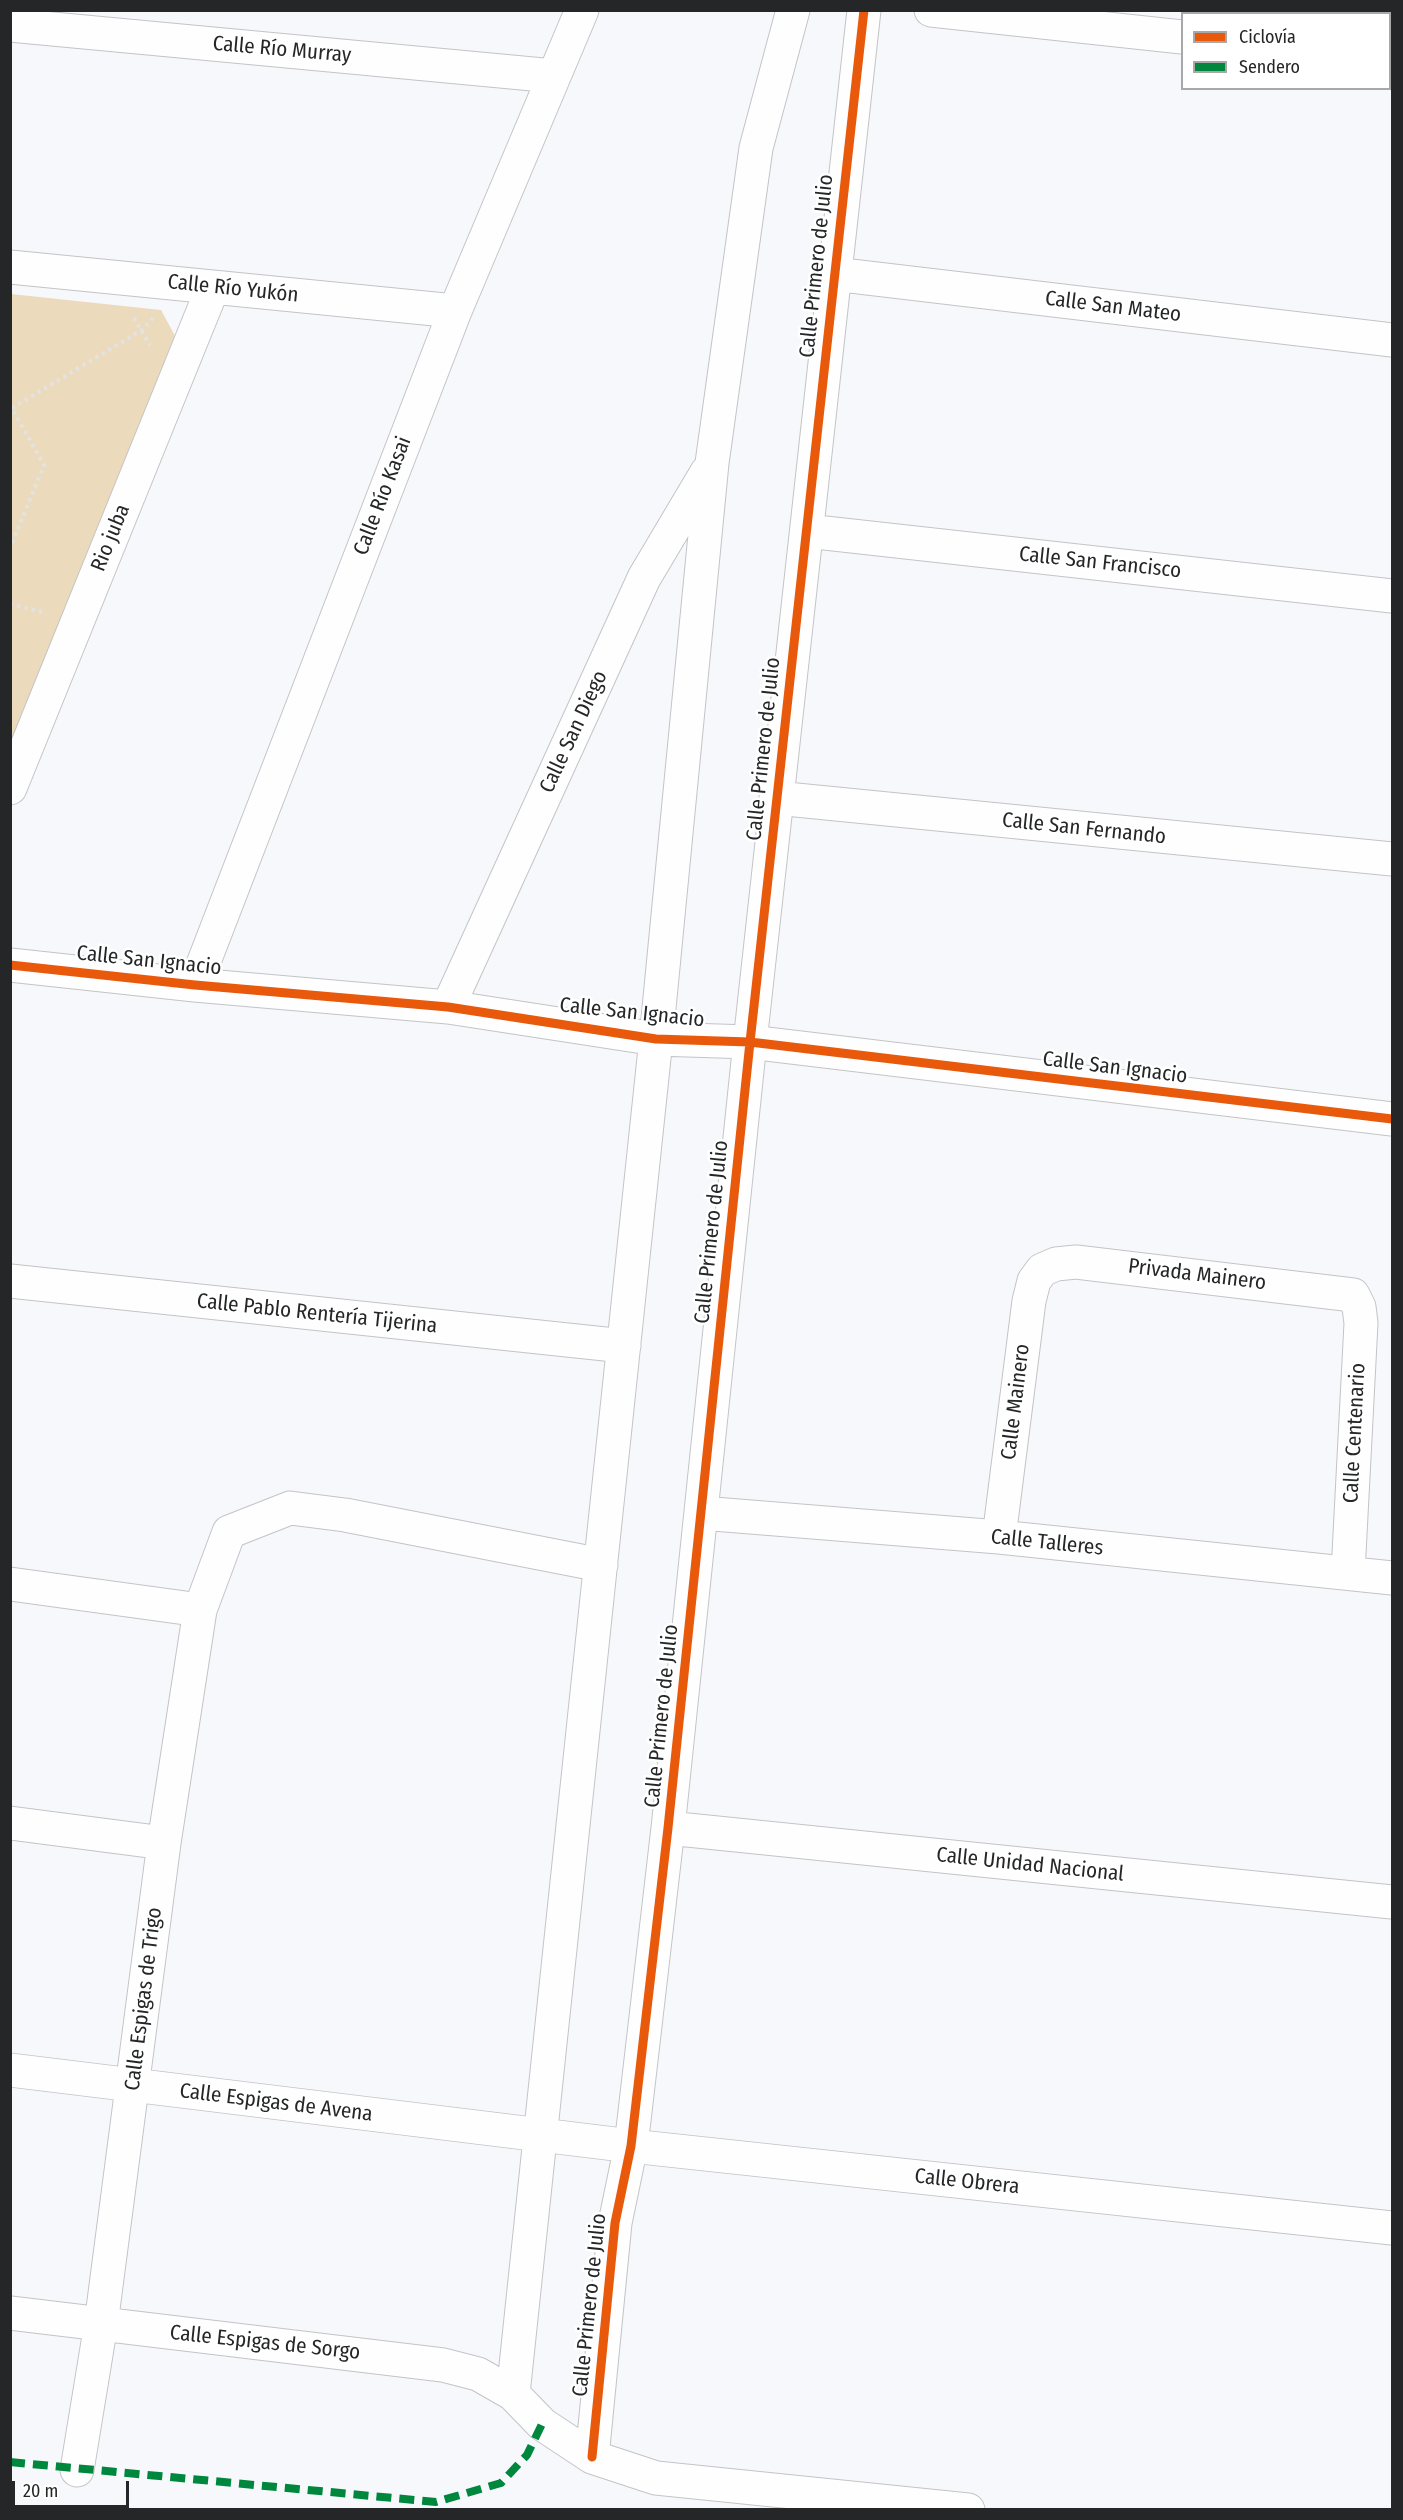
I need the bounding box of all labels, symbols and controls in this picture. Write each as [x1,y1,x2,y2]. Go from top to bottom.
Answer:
legend [1181,12,1391,90]
text: Ciclovía [1239,26,1296,48]
street label: Calle Río Murray [212,31,352,69]
text: Sendero [1239,56,1300,78]
street label: Calle Primero de Julio [795,173,839,359]
street label: Calle Río Yukón [166,270,300,308]
street label: Calle San Mateo [1044,286,1182,328]
street label: Calle Río Kasai [349,433,417,559]
street label: Rio juba [86,501,136,575]
street label: Calle San Francisco [1018,542,1182,584]
street label: Calle Primero de Julio [742,656,786,842]
street label: Calle San Diego [535,667,613,797]
street label: Calle San Fernando [1001,808,1167,850]
street label: Calle San Ignacio [75,941,223,981]
street label: Calle San Ignacio [558,993,706,1033]
street label: Calle San Ignacio [1041,1047,1189,1089]
street label: Calle Primero de Julio [690,1139,734,1325]
street label: Privada Mainero [1127,1254,1267,1296]
street label: Calle Pablo Rentería Tijerina [196,1289,438,1339]
street label: Calle Mainero [996,1343,1036,1461]
street label: Calle Centenario [1339,1362,1371,1504]
street label: Calle Talleres [989,1525,1105,1561]
street label: Calle Primero de Julio [640,1623,684,1809]
street label: Calle Unidad Nacional [935,1843,1125,1887]
street label: Calle Espigas de Trigo [120,1906,168,2092]
street label: Calle Espigas de Avena [178,2079,374,2127]
street label: Calle Obrera [913,2164,1021,2200]
street label: Calle Primero de Julio [568,2212,612,2398]
street label: Calle Espigas de Sorgo [169,2320,361,2366]
scale bar [15,2469,132,2507]
text: 20 m [23,2480,58,2502]

